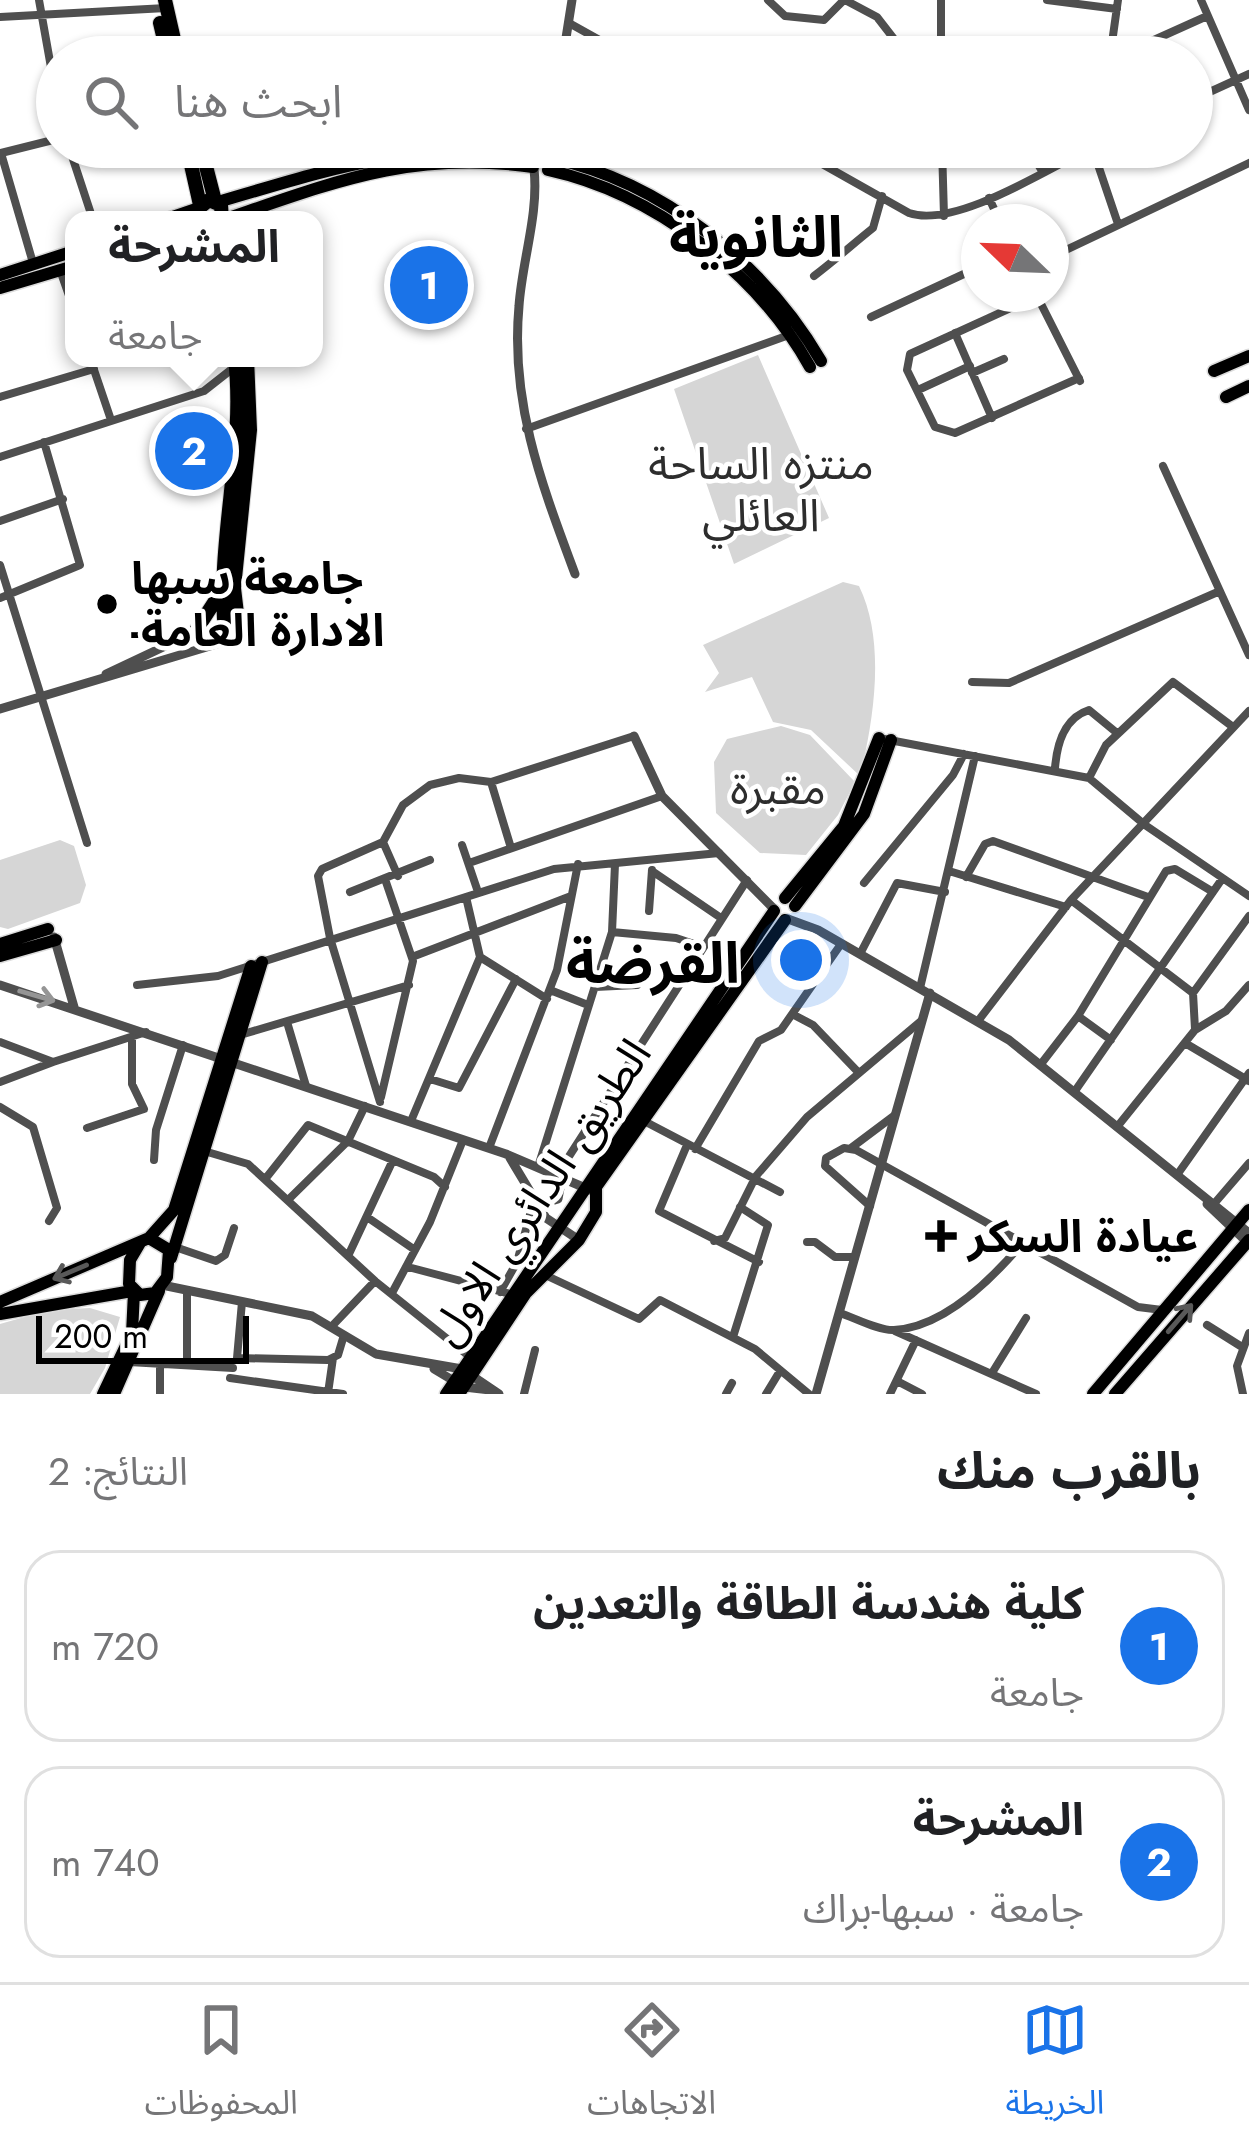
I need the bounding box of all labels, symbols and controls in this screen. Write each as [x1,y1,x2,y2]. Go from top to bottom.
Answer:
search box [36,36,1213,168]
icon: search [78,69,144,135]
text: ابحث هنا [174,69,343,134]
district label: الثانوية [669,196,843,278]
north arrow [961,204,1069,312]
popup [65,211,323,367]
text: المشرحة [108,214,280,279]
pin: 1 [390,240,468,330]
text: جامعة [108,307,202,364]
pin: 2 [155,406,233,496]
park label: منتزه الساحة العائلي [648,431,874,549]
place label: جامعة سبها -الادارة العامة [131,546,385,663]
marker: جامعة سبها -الادارة العامة [94,591,120,617]
park label: مقبرة [730,756,826,821]
district label: القرضة [566,922,740,1004]
your location [771,930,831,990]
one-way arrow [17,986,55,1008]
street label: الطريق الدائري الاول [413,1026,668,1359]
place label: عيادة السكر [966,1204,1198,1269]
marker: عيادة السكر [925,1220,957,1252]
one-way arrow [53,1263,89,1285]
one-way arrow [1166,1303,1194,1334]
scale bar [36,1310,249,1363]
text: 200 m [54,1313,148,1360]
text: بالقرب منك [937,1433,1201,1507]
text: النتائج: 2 [48,1443,188,1500]
text: كلية هندسة الطاقة والتعدين [533,1571,1084,1636]
text: 720 m [51,1618,159,1675]
text: 1 [1149,1618,1169,1675]
text: جامعة [990,1664,1084,1721]
text: المشرحة [913,1787,1084,1852]
text: 740 m [51,1834,160,1891]
text: 2 [1146,1834,1172,1891]
text: جامعة · سبها-براك [803,1880,1084,1937]
tab: المحفوظات [145,1997,298,2138]
tab: الاتجاهات [587,1997,716,2138]
tab: الخريطة [1005,1997,1104,2138]

